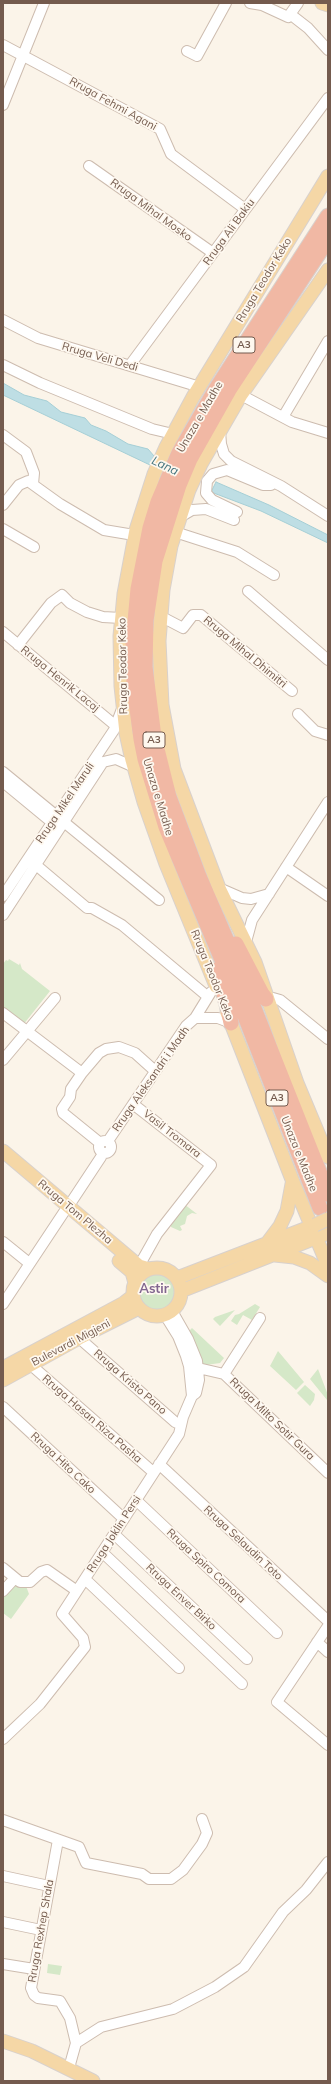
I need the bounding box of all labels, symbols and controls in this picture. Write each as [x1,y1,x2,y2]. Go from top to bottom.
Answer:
street label: Rruga Fehmi Agani [67,74,159,134]
street label: Rruga Mihal Mosko [108,176,194,244]
street label: Rruga Ali Bakiu [200,196,258,268]
street label: Rruga Teodor Keko [233,235,295,325]
road number: A3 [233,337,255,353]
street label: Rruga Veli Dedi [60,340,140,374]
street label: Unaza e Madhe [174,379,226,455]
water label: Lana [149,454,181,478]
street label: Rruga Mihal Dhimitri [201,613,289,691]
street label: Rruga Teodor Keko [116,618,130,714]
street label: Rruga Henrik Lacaj [18,643,102,715]
road number: A3 [143,732,165,748]
street label: Unaza e Madhe [140,757,176,837]
street label: Rruga Mikel Maruli [33,760,97,846]
street label: Rruga Teodor Keko [188,928,236,1022]
street label: Rruga Aleksandri i Madh [110,1024,192,1134]
road number: A3 [266,1090,288,1106]
street label: Vasil Tromara [140,1107,204,1161]
street label: Unaza e Madhe [278,1114,320,1194]
street label: Rruga Tom Plezha [35,1177,115,1247]
district label: Astir [139,1281,169,1297]
street label: Bulevardi Migjeni [29,1317,113,1369]
street label: Rruga Kristo Pano [91,1347,169,1417]
street label: Rruga Hasan Riza Pasha [39,1372,145,1466]
street label: Rruga Milto Sotir Gura [227,1375,317,1463]
street label: Rruga Hito Cako [28,1430,98,1496]
street label: Rruga Joklin Persi [84,1493,144,1575]
street label: Rruga Selaudin Toto [201,1503,285,1583]
street label: Rruga Spiro Comora [164,1526,248,1606]
street label: Rruga Enver Birko [143,1561,219,1633]
street label: Rruga Rexhep Shala [25,1878,57,1984]

